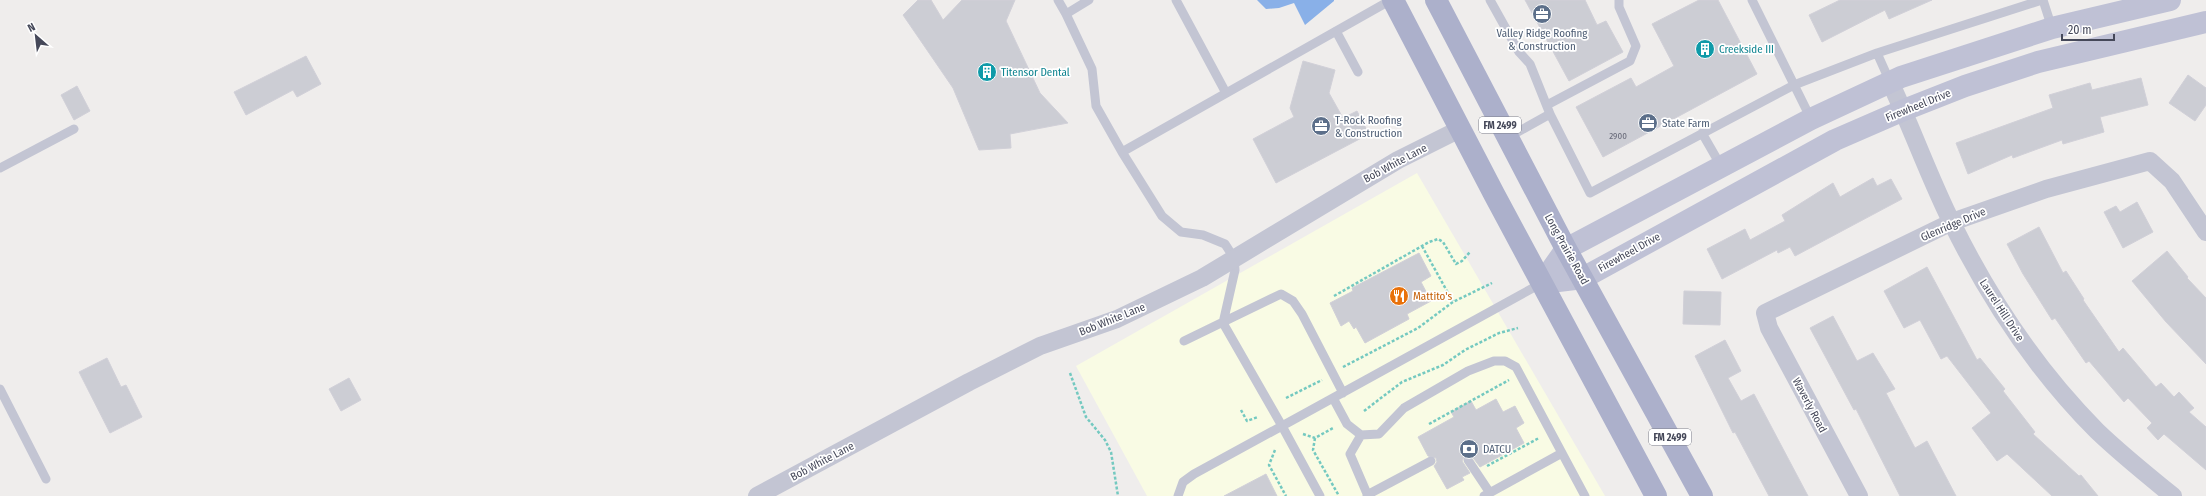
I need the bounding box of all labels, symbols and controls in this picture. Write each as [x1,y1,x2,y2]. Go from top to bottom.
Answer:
office icon: Valley Ridge Roofing & Construction [1531,3,1553,25]
north arrow [16,16,56,56]
scale bar [2062,16,2114,42]
text: N [26,20,38,35]
text: 20 m [2068,23,2092,37]
place label: Valley Ridge Roofing & Construction [1497,27,1588,53]
building icon: Creekside III [1694,38,1716,60]
place label: Creekside III [1719,43,1774,56]
building icon: Titensor Dental [976,61,998,83]
place label: Titensor Dental [1001,66,1070,79]
street label: Firewheel Drive [1884,87,1953,124]
office icon: State Farm [1637,112,1659,134]
place label: T-Rock Roofing & Construction [1335,114,1403,140]
office icon: T-Rock Roofing & Construction [1310,115,1332,137]
road number: FM 2499 [1479,117,1521,133]
place label: State Farm [1662,117,1710,130]
house number: 2900 [1609,131,1627,141]
street label: Bob White Lane [1361,141,1429,186]
street label: Glenridge Drive [1919,205,1988,244]
street label: Long Prairie Road [1542,212,1591,287]
street label: Firewheel Drive [1596,230,1663,275]
street label: Laurel Hill Drive [1977,277,2027,344]
restaurant icon: Mattito's [1388,285,1410,307]
place label: Mattito's [1413,290,1452,303]
street label: Bob White Lane [1077,300,1147,339]
street label: Waverly Road [1790,376,1829,435]
road number: FM 2499 [1649,429,1691,445]
bank icon: DATCU [1458,438,1480,460]
street label: Bob White Lane [788,439,856,484]
place label: DATCU [1483,443,1511,456]

